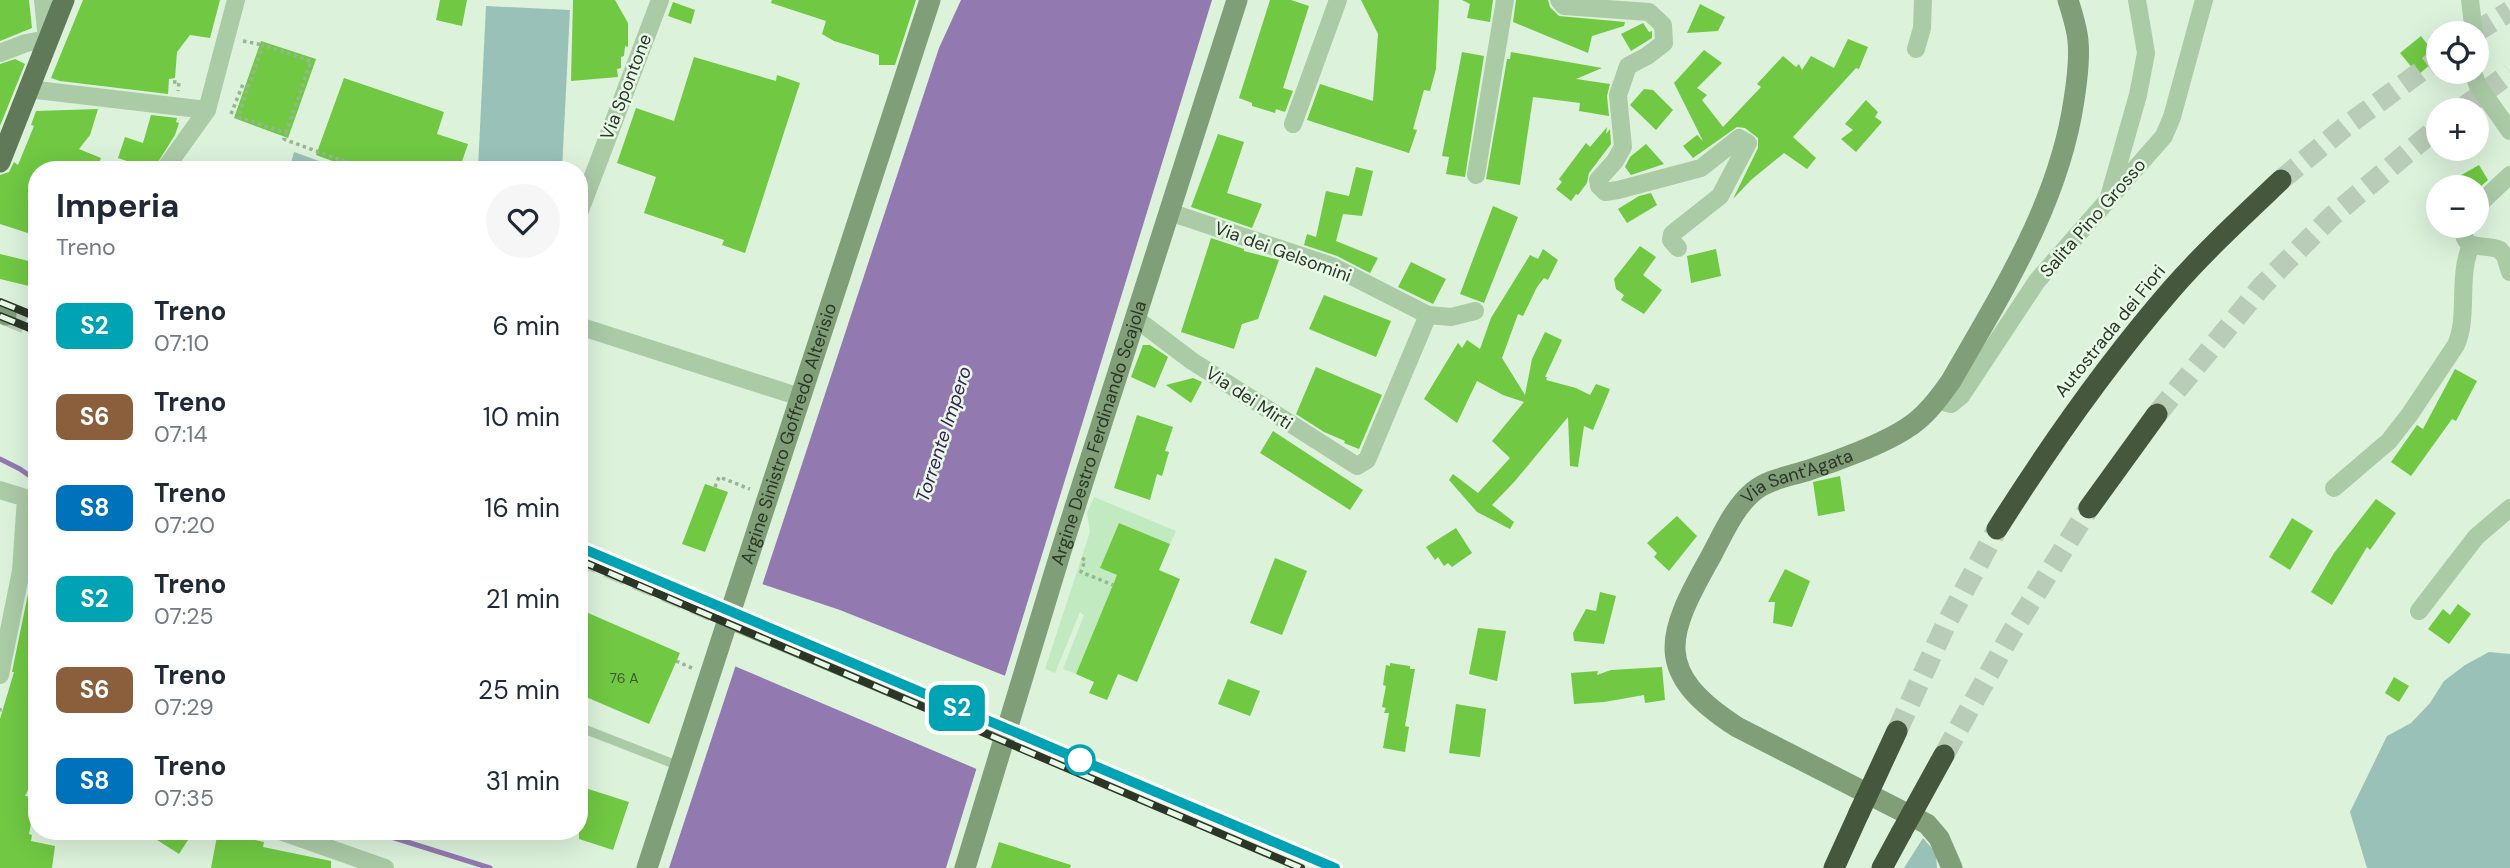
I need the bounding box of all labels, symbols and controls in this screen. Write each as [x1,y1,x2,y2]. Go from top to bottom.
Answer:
map controls [2426,21,2489,238]
button: locate [2426,21,2489,84]
street label: Via Spontone [595,31,657,143]
button: + [2426,98,2489,161]
street label: Salita Pino Grosso [2035,153,2151,283]
button: − [2426,175,2489,238]
text: Imperia [56,184,179,227]
button: heart [486,184,560,258]
street label: Via dei Gelsomini [1211,216,1355,288]
text: Treno [56,232,116,262]
street label: Autostrada dei Fiori [2049,260,2171,402]
text: Treno [154,294,226,328]
street label: Argine Destro Ferdinando Scajola [1045,298,1152,568]
street label: Argine Sinistro Goffredo Alterisio [735,300,842,567]
text: 6 min [492,309,560,343]
text: S2 [80,310,109,341]
text: 07:10 [154,328,209,358]
street label: Via dei Mirti [1201,361,1297,435]
water label: Torrente Impero [910,363,977,505]
text: Treno [154,385,226,419]
text: 10 min [483,400,560,434]
text: S6 [80,401,109,432]
text: 07:14 [154,419,207,449]
street label: Via Sant'Agata [1736,443,1856,509]
text: Treno [154,476,226,510]
text: 16 min [484,491,560,525]
text: S8 [80,492,109,523]
text: 07:20 [154,510,215,540]
text: Treno [154,567,226,601]
text: 21 min [486,582,560,616]
text: S2 [80,583,109,614]
text: 07:25 [154,601,214,631]
text: Treno [154,658,226,692]
house number: 76 A [610,669,638,687]
text: 25 min [478,673,560,707]
text: S6 [80,674,109,705]
line badge: S2 [926,685,988,731]
text: 07:29 [154,692,214,722]
text: S2 [943,692,971,723]
unlabelled marker [1065,745,1095,775]
text: Treno [154,749,226,783]
text: 31 min [486,764,560,798]
text: S8 [80,765,109,796]
text: 07:35 [154,783,214,813]

